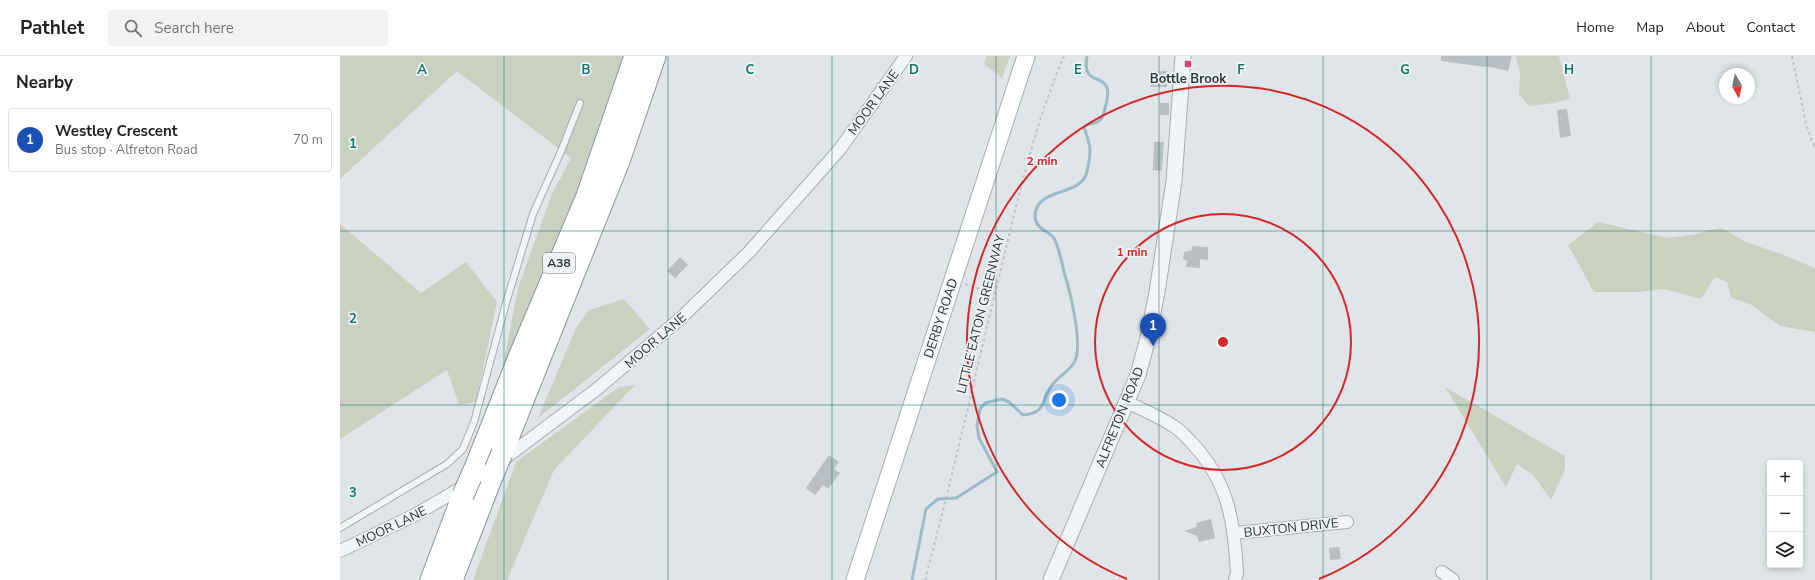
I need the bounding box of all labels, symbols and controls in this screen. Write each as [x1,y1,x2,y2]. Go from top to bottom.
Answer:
search box [108,10,388,46]
text: Pathlet [20,15,84,41]
icon: search [122,17,144,39]
text: Search here [154,18,234,38]
text: Home [1576,18,1614,37]
text: Map [1636,18,1664,37]
text: About [1686,18,1725,37]
text: Contact [1747,18,1795,37]
marker: Bottle Brook [1183,59,1193,69]
text: A [417,61,427,79]
text: B [582,61,591,79]
text: C [746,61,755,79]
text: D [909,61,919,79]
text: E [1074,61,1082,79]
text: F [1237,61,1245,79]
text: G [1400,61,1410,79]
text: H [1564,61,1574,79]
street label: MOOR LANE [844,66,904,139]
north arrow [1719,68,1755,104]
place label: Bottle Brook [1150,70,1227,88]
text: Nearby [16,71,73,94]
text: Westley Crescent [55,121,178,141]
text: 1 [26,131,34,149]
text: 70 m [293,131,323,149]
text: 1 [349,135,357,153]
text: Bus stop · Alfreton Road [55,141,198,159]
text: 2 min [1026,153,1058,169]
street label: LITTLE EATON GREENWAY [953,233,1009,396]
text: 1 min [1116,244,1148,260]
road number: A38 [543,253,575,273]
street label: DERBY ROAD [920,276,962,361]
street label: MOOR LANE [621,309,690,373]
text: 2 [349,310,357,328]
pin: 1 [1140,313,1166,346]
centre of rings [1216,335,1230,349]
street label: ALFRETON ROAD [1091,364,1148,471]
your location [1049,390,1069,410]
map controls [1767,460,1803,568]
button: + [1767,460,1803,496]
text: 3 [349,484,357,502]
button: − [1767,496,1803,532]
street label: MOOR LANE [353,502,430,552]
street label: BUXTON DRIVE [1243,514,1339,542]
button: layers [1767,532,1803,568]

